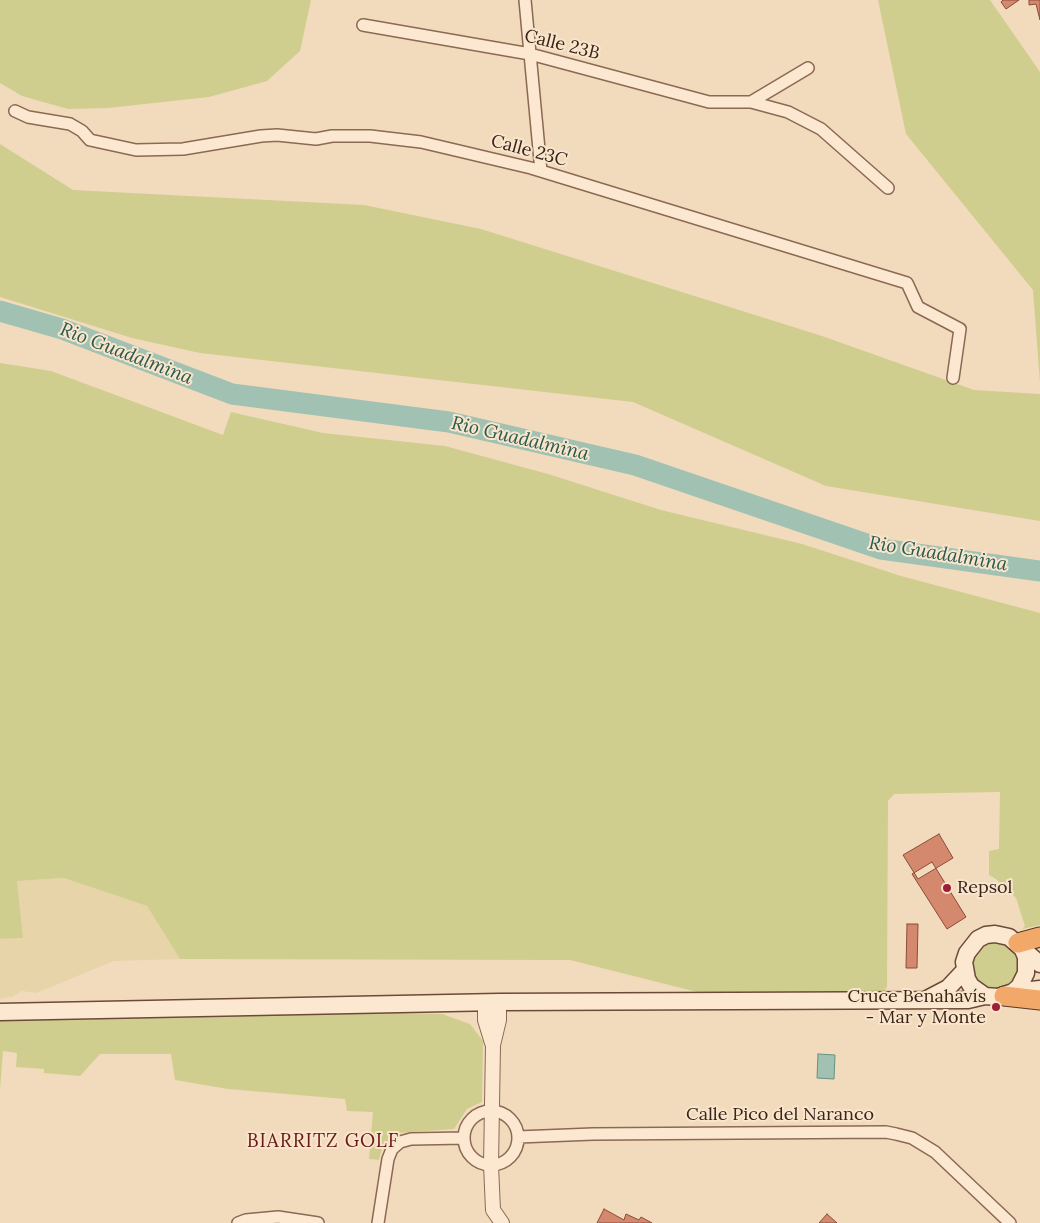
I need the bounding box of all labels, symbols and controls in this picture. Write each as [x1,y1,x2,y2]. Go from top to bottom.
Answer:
street label: Calle 23B [522,25,602,65]
street label: Calle 23C [488,130,570,172]
water label: Rio Guadalmina [56,318,196,390]
water label: Rio Guadalmina [449,412,591,466]
water label: Rio Guadalmina [867,532,1009,576]
place label: Repsol [957,877,1012,899]
marker: Repsol [941,882,953,894]
place label: Cruce Benahavís - Mar y Monte [847,986,986,1028]
marker: Cruce Benahavís - Mar y Monte [990,1001,1002,1013]
street label: Calle Pico del Naranco [686,1104,874,1126]
district label: BIARRITZ GOLF [245,1131,401,1153]

